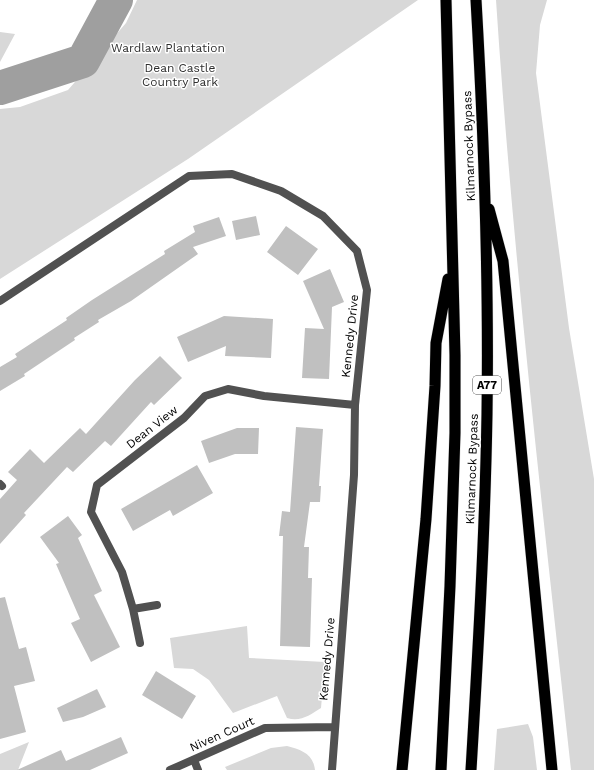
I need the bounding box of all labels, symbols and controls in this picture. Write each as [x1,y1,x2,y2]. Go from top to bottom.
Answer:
park label: Wardlaw Plantation [111,41,225,55]
park label: Dean Castle Country Park [142,61,218,89]
street label: Kilmarnock Bypass [460,90,478,202]
street label: Kennedy Drive [339,294,361,378]
road number: A77 [473,376,501,394]
street label: Dean View [124,403,180,451]
street label: Kilmarnock Bypass [463,413,481,525]
street label: Kennedy Drive [316,617,338,701]
street label: Niven Court [188,714,256,754]

